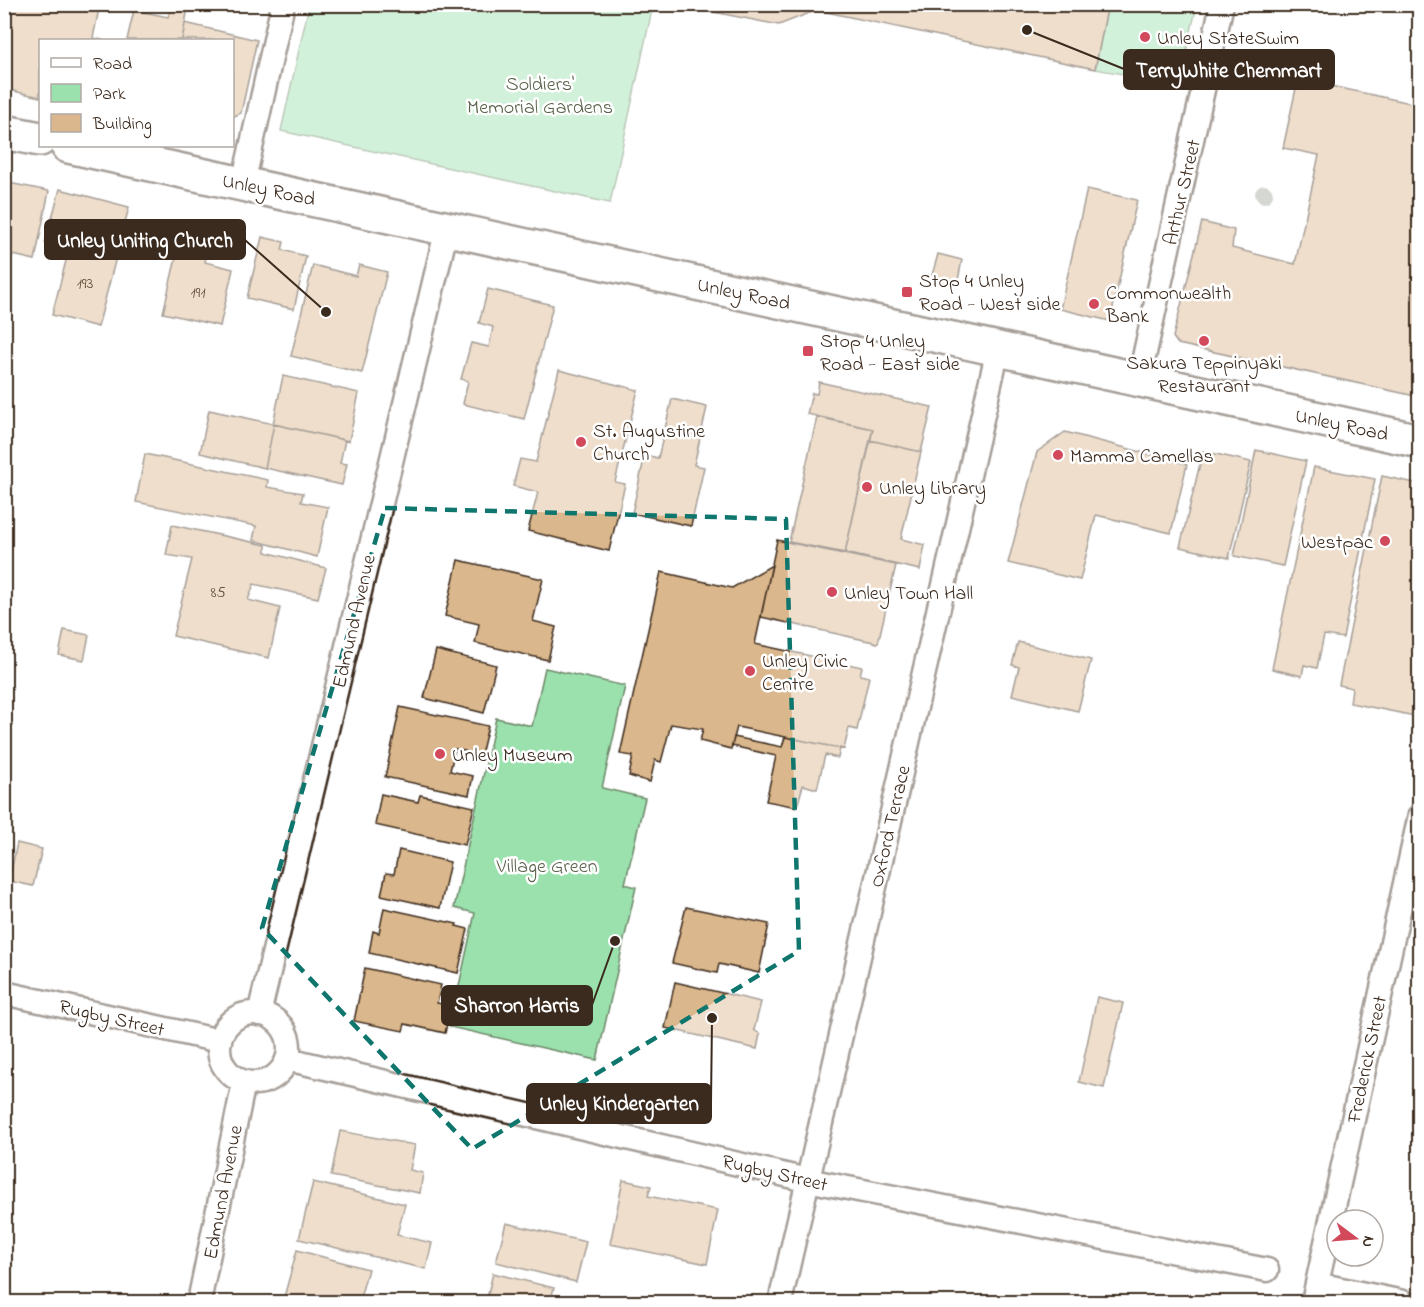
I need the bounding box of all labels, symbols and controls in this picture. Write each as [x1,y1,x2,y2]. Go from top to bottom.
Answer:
place label: Unley StateSwim [1157,25,1299,54]
marker: Unley StateSwim [1138,30,1152,44]
legend [39,39,234,147]
callout: TerryWhite Chemmart [1124,50,1334,89]
text: Road [93,52,132,78]
text: TerryWhite Chemmart [1136,57,1323,89]
park label: Soldiers' Memorial Gardens [467,71,613,123]
text: Park [93,82,126,108]
text: Building [92,112,152,139]
street label: Arthur Street [1157,137,1210,248]
street label: Unley Road [219,167,318,215]
callout: Unley Uniting Church [45,220,245,259]
text: Unley Uniting Church [57,227,233,259]
place label: Stop 4 Unley Road - West side [919,268,1060,320]
street label: Unley Road [694,271,793,319]
house number: 193 [77,272,93,296]
place label: Commonwealth Bank [1105,280,1231,332]
house number: 191 [191,281,206,305]
marker: Stop 4 Unley Road - West side [900,285,914,299]
marker: Commonwealth Bank [1087,297,1101,311]
place label: Stop 4 Unley Road - East side [820,328,960,380]
marker: Sakura Teppinyaki Restaurant [1197,334,1211,348]
marker: Stop 4 Unley Road - East side [801,344,815,358]
place label: Sakura Teppinyaki Restaurant [1126,350,1282,402]
street label: Unley Road [1292,402,1391,450]
place label: St. Augustine Church [593,418,705,470]
marker: St. Augustine Church [574,435,588,449]
place label: Mamma Camellas [1070,443,1214,472]
marker: Mamma Camellas [1051,448,1065,462]
place label: Unley Library [879,475,986,504]
marker: Unley Library [860,480,874,494]
place label: Westpac [1301,529,1373,558]
marker: Westpac [1378,534,1392,548]
street label: Edmund Avenue [326,552,385,691]
place label: Unley Town Hall [844,580,973,609]
house number: 85 [210,581,226,605]
marker: Unley Town Hall [825,585,839,599]
place label: Unley Civic Centre [762,648,848,700]
marker: Unley Civic Centre [743,664,757,678]
place label: Unley Museum [452,742,573,771]
marker: Unley Museum [433,747,447,761]
street label: Oxford Terrace [863,763,920,890]
park label: Village Green [496,853,598,883]
callout: Sharron Harris [442,986,592,1025]
text: Sharron Harris [454,992,580,1022]
street label: Rugby Street [55,993,167,1047]
street label: Frederick Street [1341,993,1396,1127]
callout: Unley Kindergarten [527,1084,711,1123]
text: Unley Kindergarten [539,1090,699,1122]
street label: Edmund Avenue [197,1123,252,1262]
street label: Rugby Street [718,1148,830,1202]
north arrow [1325,1208,1385,1268]
text: N [1354,1233,1381,1250]

